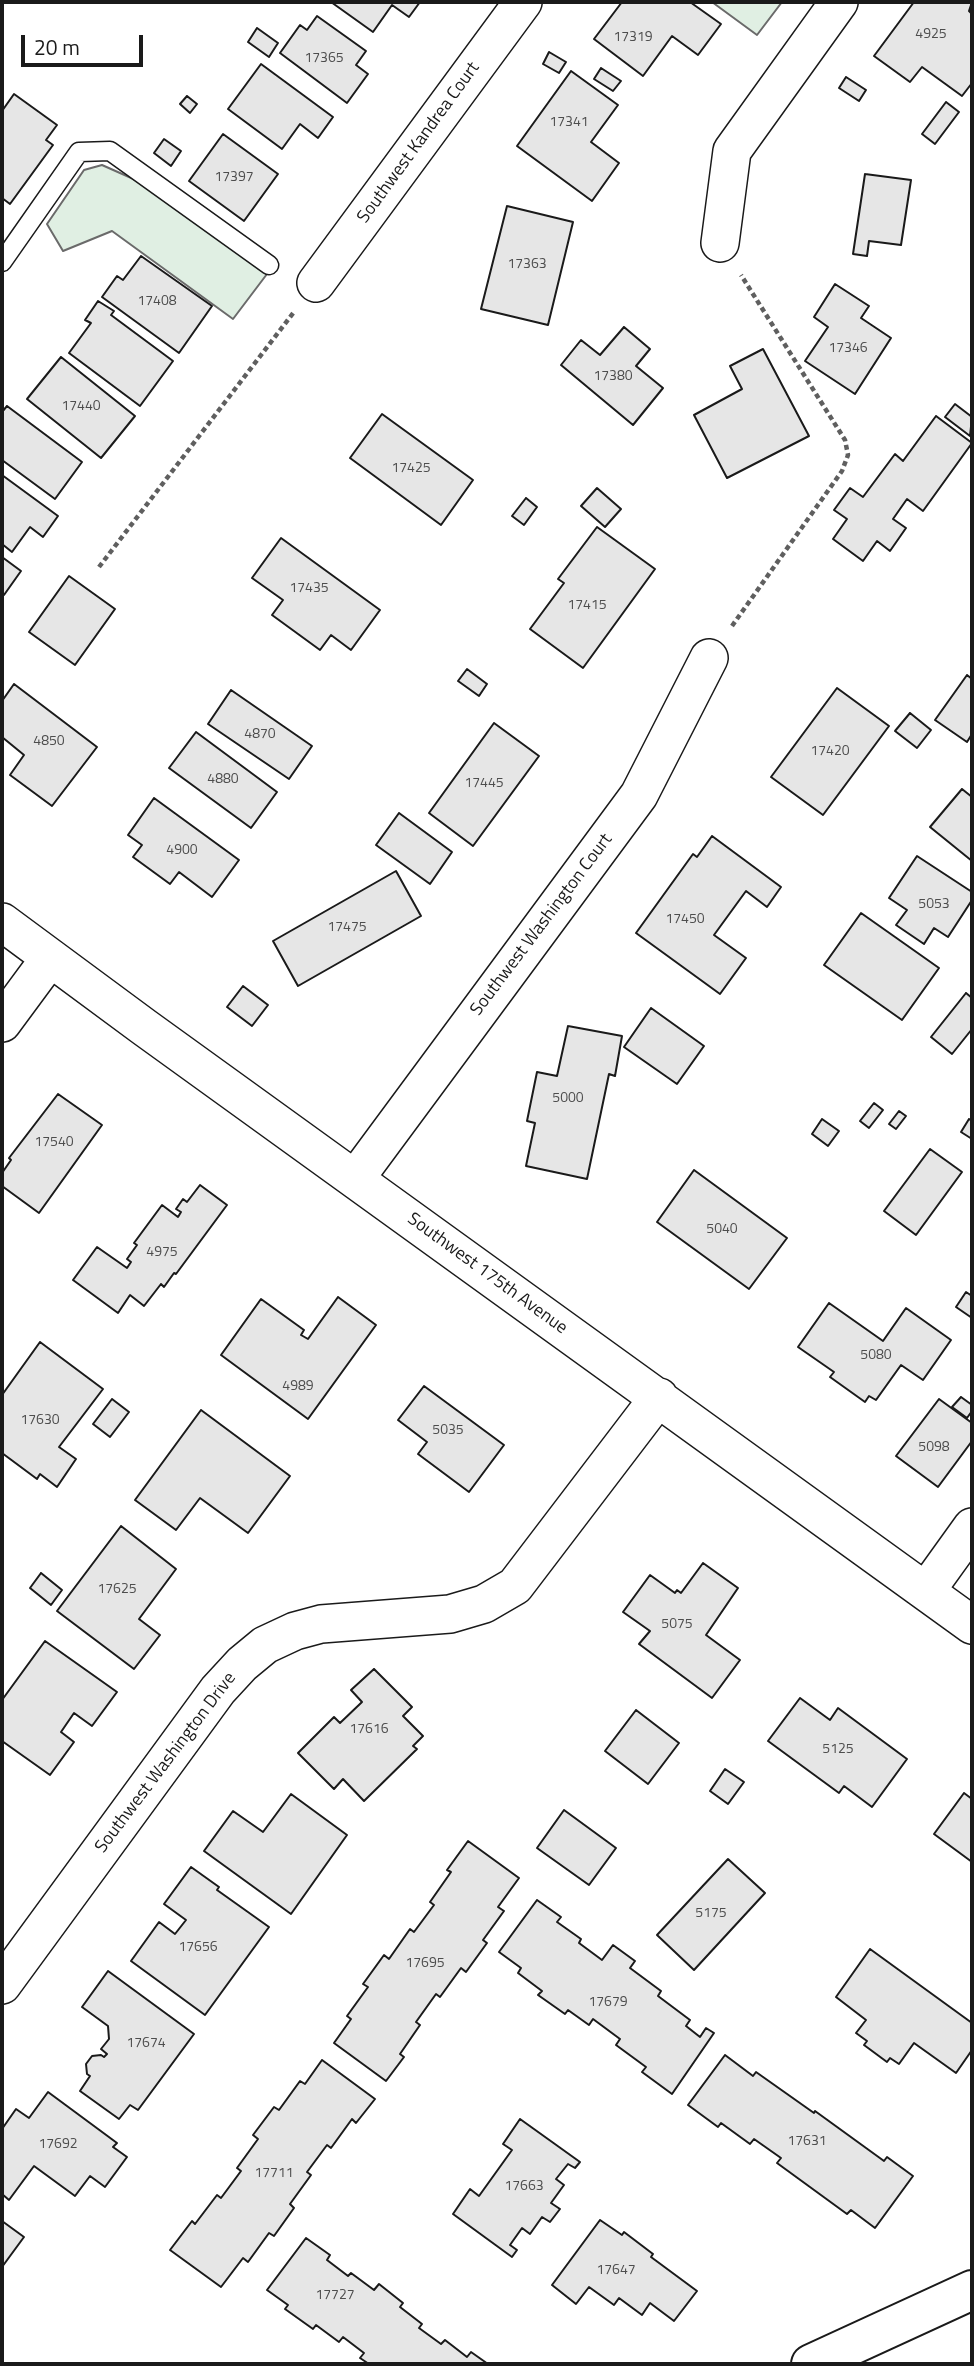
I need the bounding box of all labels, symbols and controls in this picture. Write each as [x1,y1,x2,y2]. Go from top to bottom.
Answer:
scale bar [24,21,147,65]
house number: 4925 [915,27,947,43]
house number: 17319 [613,30,653,46]
text: 20 m [34,31,80,63]
house number: 17365 [304,51,344,67]
street label: Southwest Kandrea Court [353,58,485,228]
house number: 17341 [549,115,589,131]
house number: 17397 [214,170,254,186]
house number: 17363 [507,257,547,273]
house number: 17408 [137,294,177,310]
house number: 17346 [828,341,868,357]
house number: 17380 [593,369,633,385]
house number: 17440 [61,399,101,415]
house number: 17425 [391,461,431,477]
house number: 17435 [289,581,329,597]
house number: 17415 [567,598,607,614]
house number: 4870 [244,727,276,743]
house number: 4850 [33,734,65,750]
house number: 17420 [810,744,850,760]
house number: 4880 [207,772,239,788]
house number: 17445 [464,776,504,792]
street label: Southwest Washington Court [466,830,618,1020]
house number: 4900 [166,843,198,859]
house number: 5053 [918,897,950,913]
house number: 17450 [665,912,705,928]
house number: 17475 [327,920,367,936]
house number: 5000 [552,1091,584,1107]
house number: 17540 [34,1135,74,1151]
street label: Southwest 175th Avenue [403,1209,571,1339]
house number: 5040 [706,1222,738,1238]
house number: 4975 [146,1245,178,1261]
house number: 5080 [860,1348,892,1364]
house number: 4989 [282,1379,314,1395]
house number: 17630 [20,1413,60,1429]
house number: 5035 [432,1423,464,1439]
house number: 5098 [918,1440,950,1456]
house number: 17625 [97,1582,137,1598]
house number: 5075 [661,1617,693,1633]
street label: Southwest Washington Drive [91,1668,241,1858]
house number: 17616 [349,1722,389,1738]
house number: 5125 [822,1742,854,1758]
house number: 5175 [695,1906,727,1922]
house number: 17656 [178,1940,218,1956]
house number: 17695 [405,1956,445,1972]
house number: 17679 [588,1995,628,2011]
house number: 17674 [126,2036,166,2052]
house number: 17631 [787,2134,827,2150]
house number: 17692 [38,2137,78,2153]
house number: 17711 [254,2166,294,2182]
house number: 17663 [504,2179,544,2195]
house number: 17647 [596,2263,636,2279]
house number: 17727 [315,2288,355,2304]

